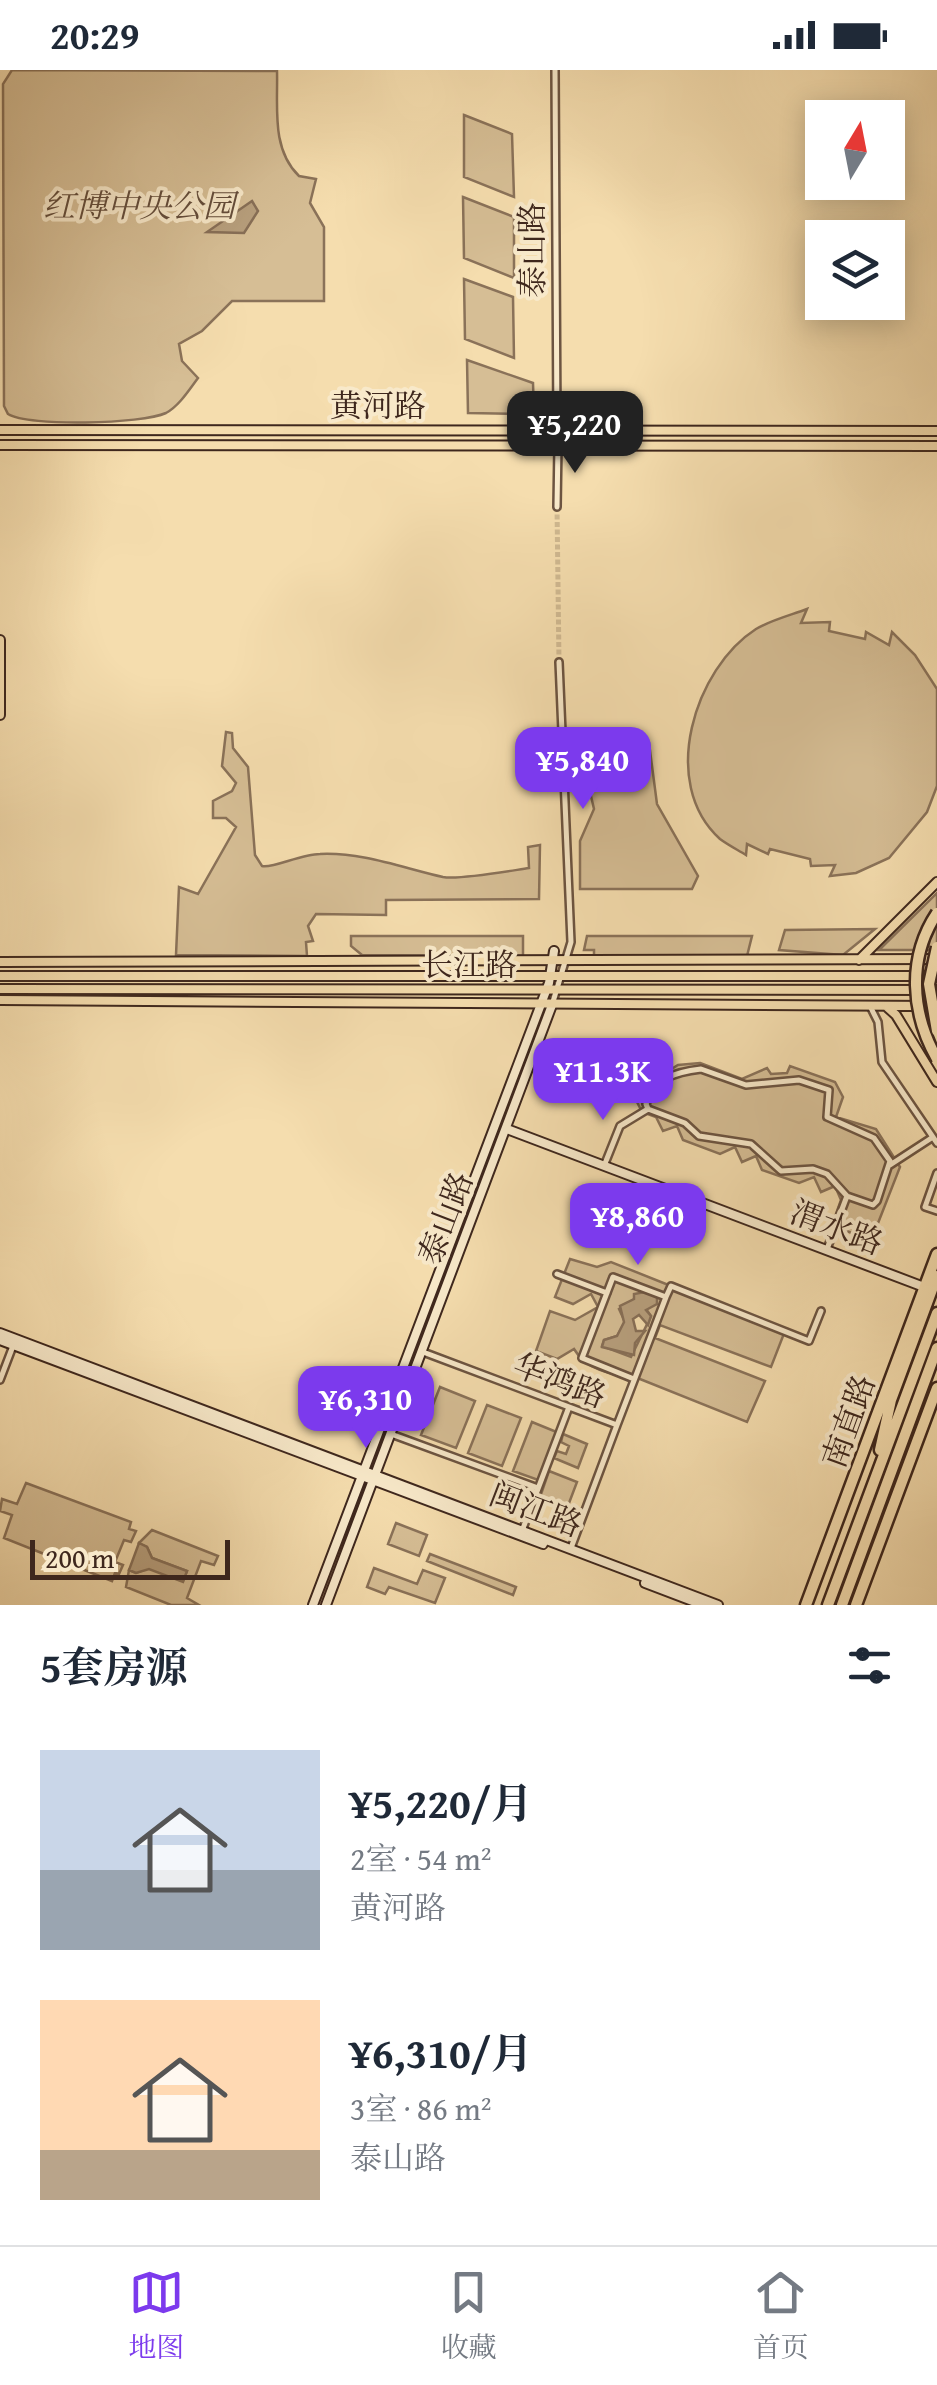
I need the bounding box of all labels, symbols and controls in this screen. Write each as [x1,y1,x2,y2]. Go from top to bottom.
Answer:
text: 20:29 [50,7,140,63]
north arrow [805,100,905,200]
map controls [805,100,905,320]
park label: 红博中央公园 [43,182,240,229]
street label: 泰山路 [508,202,555,298]
button: layers [805,220,905,320]
street label: 黄河路 [330,382,426,429]
pin: ¥5,220 [494,391,656,476]
text: ¥5,220 [529,400,621,447]
pin: ¥5,840 [502,727,664,812]
text: ¥5,840 [537,736,629,783]
street label: 长江路 [421,941,517,988]
pin: ¥11.3K [522,1038,684,1123]
text: ¥11.3K [555,1047,651,1094]
street label: 泰山路 [406,1165,484,1271]
pin: ¥8,860 [557,1183,719,1268]
street label: 渭水路 [784,1188,890,1266]
text: ¥8,860 [592,1192,684,1239]
street label: 华鸿路 [507,1341,613,1419]
pin: ¥6,310 [285,1366,447,1451]
street label: 南直路 [809,1368,887,1474]
text: ¥6,310 [320,1375,412,1422]
street label: 闽江路 [483,1470,589,1548]
scale bar [30,1535,230,1580]
text: 200 m [45,1537,114,1578]
text: 5套房源 [40,1636,188,1697]
icon: filters [842,1638,897,1693]
text: ¥5,220/月 [350,1772,533,1833]
icon: home [120,1790,240,1910]
text: 2室 · 54 m² [350,1835,492,1882]
text: 黄河路 [350,1884,446,1931]
text: ¥6,310/月 [350,2022,533,2083]
icon: home [120,2040,240,2160]
text: 3室 · 86 m² [350,2085,492,2132]
text: 泰山路 [350,2134,446,2181]
tab: 地图 [128,2265,184,2367]
tab: 收藏 [440,2265,497,2367]
tab: 首页 [753,2265,809,2367]

